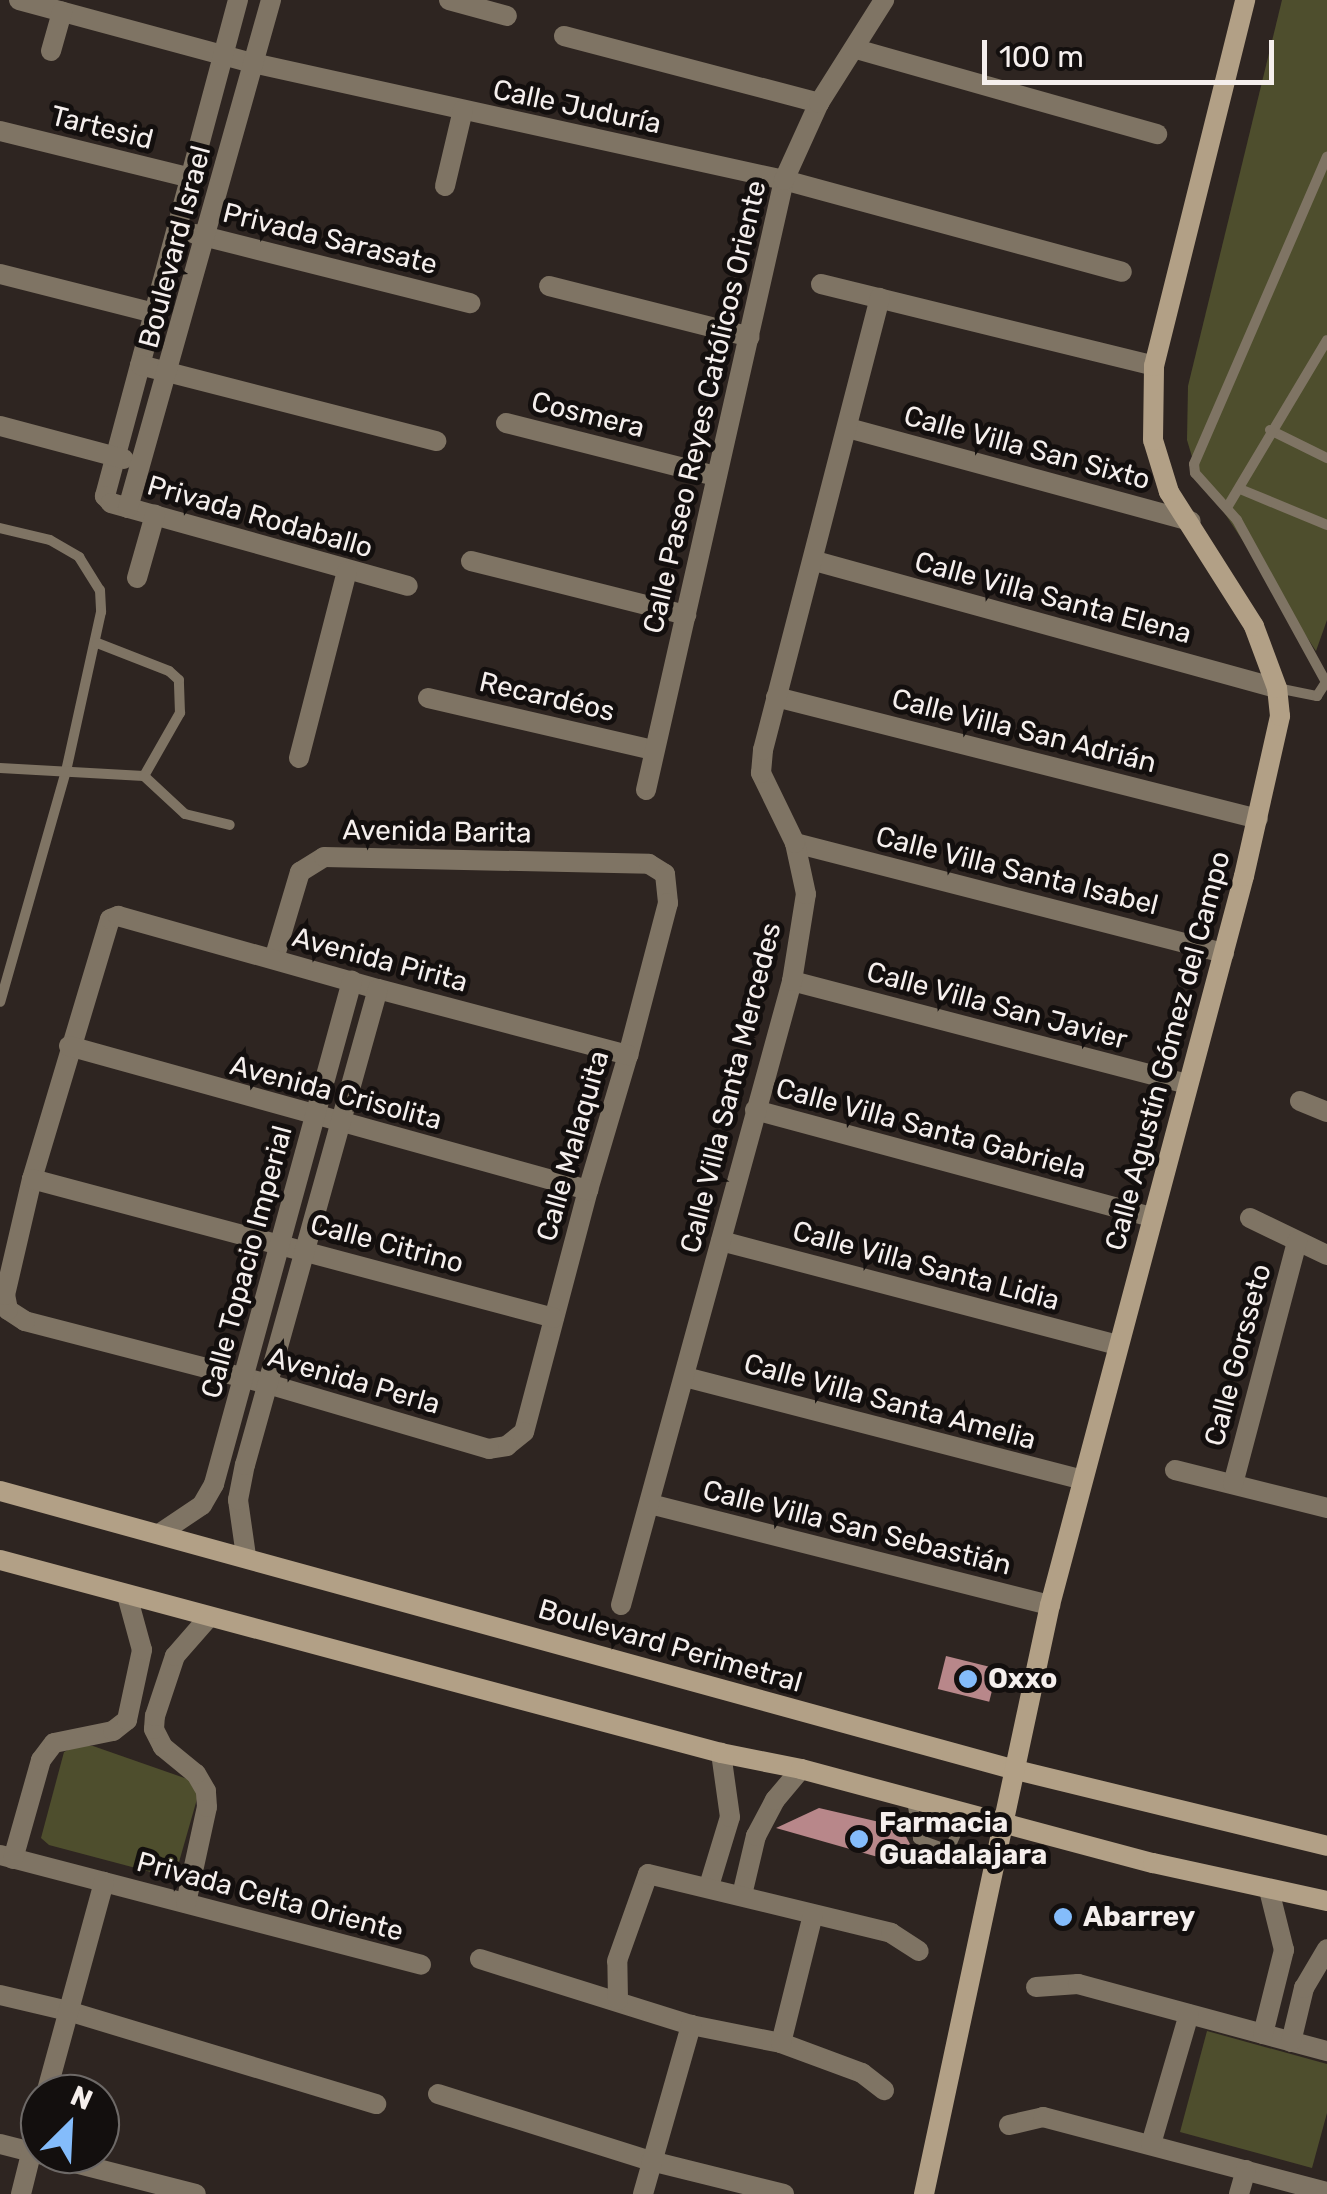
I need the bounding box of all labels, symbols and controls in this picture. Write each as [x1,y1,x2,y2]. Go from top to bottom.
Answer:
scale bar [987,20,1280,82]
text: 100 m [999,39,1084,75]
street label: Calle Juduría [490,73,664,141]
street label: Tartesid [47,99,157,157]
street label: Boulevard Israel [132,142,218,352]
street label: Calle Paseo Reyes Católicos Oriente [636,177,774,637]
street label: Privada Sarasate [219,196,441,282]
street label: Cosmera [528,385,648,445]
street label: Calle Villa San Sixto [900,399,1154,497]
street label: Privada Rodaballo [143,469,377,565]
street label: Calle Villa Santa Elena [911,545,1195,651]
street label: Recardéos [476,665,618,729]
street label: Calle Villa San Adrián [887,682,1161,780]
street label: Avenida Barita [342,814,532,850]
street label: Calle Villa Santa Isabel [872,820,1162,922]
street label: Calle Agustín Gómez del Campo [1098,847,1238,1255]
street label: Calle Villa Santa Mercedes [674,919,788,1257]
street label: Avenida Pirita [289,920,471,1000]
street label: Calle Villa San Javier [863,955,1131,1057]
street label: Calle Malaquita [530,1047,616,1245]
street label: Avenida Crisolita [227,1049,445,1137]
street label: Calle Villa Santa Gabriela [772,1071,1090,1187]
street label: Calle Topacio Imperial [194,1122,300,1402]
street label: Calle Citrino [307,1207,467,1281]
street label: Calle Villa Santa Lidia [789,1214,1063,1318]
street label: Calle Gorsseto [1198,1260,1278,1450]
street label: Avenida Perla [264,1340,444,1422]
street label: Calle Villa Santa Amelia [740,1347,1040,1457]
street label: Calle Villa San Sebastián [699,1473,1015,1583]
street label: Boulevard Perimetral [534,1592,806,1700]
place label: Oxxo [988,1662,1057,1696]
marker: Oxxo [957,1668,979,1690]
place label: Farmacia Guadalajara [879,1806,1047,1872]
marker: Farmacia Guadalajara [848,1828,870,1850]
street label: Privada Celta Oriente [133,1845,407,1949]
place label: Abarrey [1083,1900,1195,1934]
marker: Abarrey [1052,1906,1074,1928]
north arrow [20,2074,120,2174]
text: N [66,2079,97,2117]

